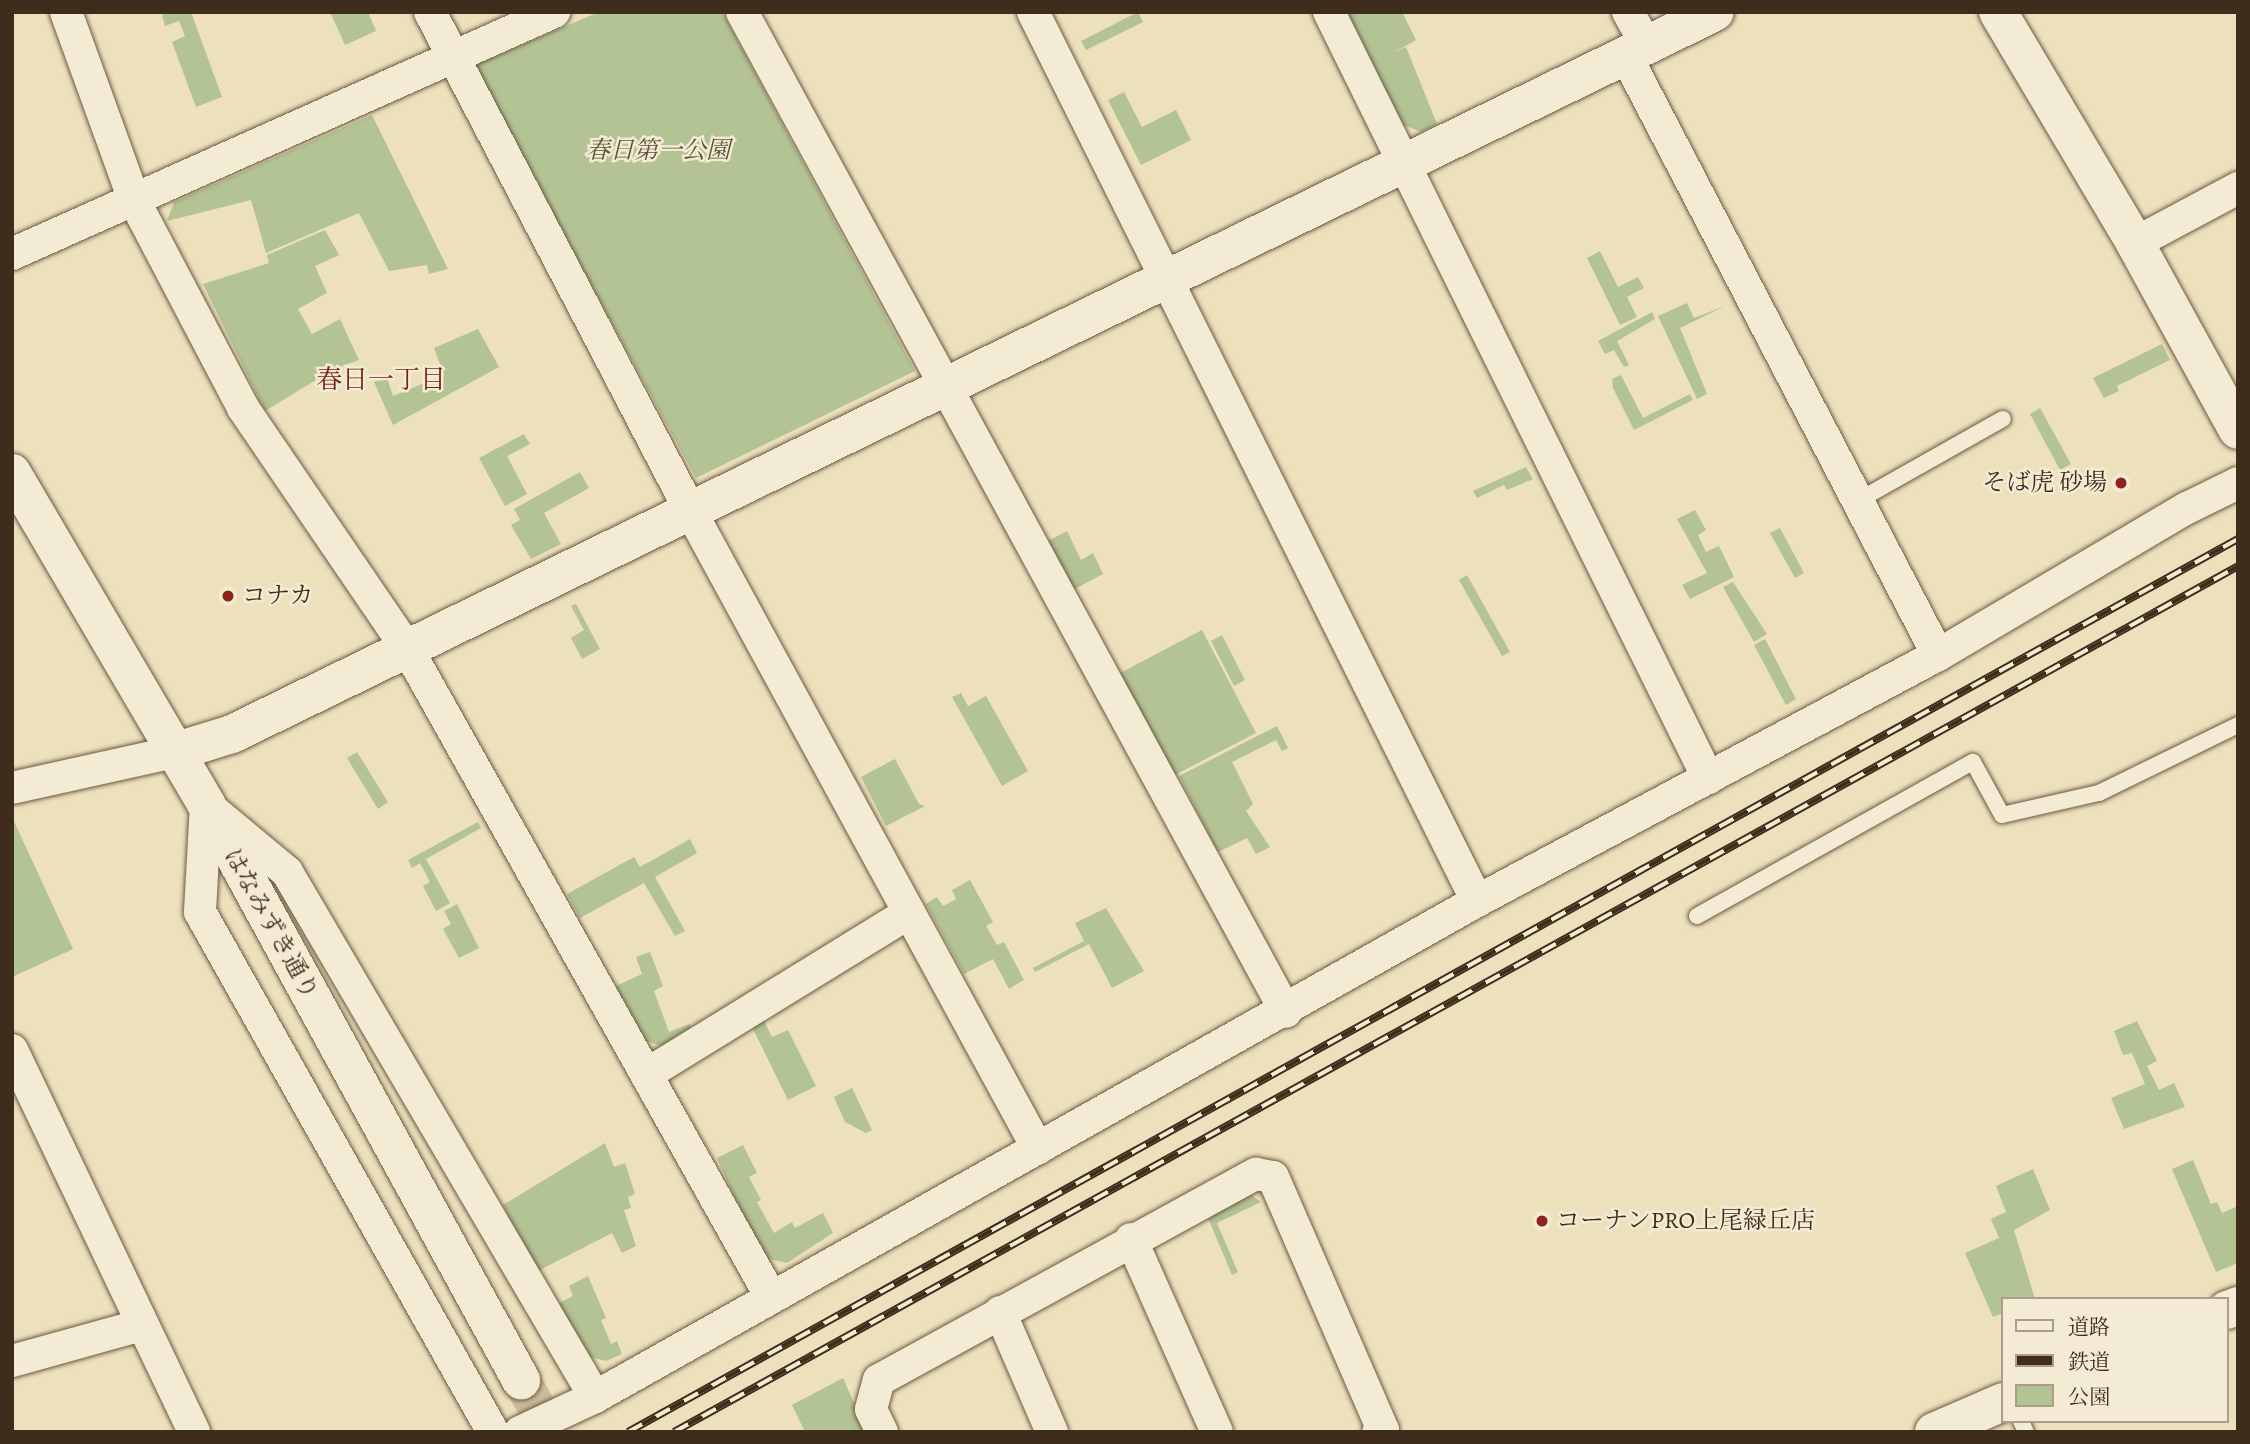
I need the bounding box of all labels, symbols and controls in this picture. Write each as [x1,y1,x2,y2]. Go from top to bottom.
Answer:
park label: 春日第一公園 [586,137,730,165]
district label: 春日一丁目 [316,364,446,396]
place label: そば虎 砂場 [1982,469,2107,497]
marker: そば虎 砂場 [2113,475,2129,491]
place label: コナカ [242,582,314,610]
marker: コナカ [220,588,236,604]
street label: はなみずき通り [218,844,324,1004]
place label: コーナンPRO上尾緑丘店 [1556,1207,1816,1235]
marker: コーナンPRO上尾緑丘店 [1534,1213,1550,1229]
legend [2002,1297,2229,1423]
text: 道路 [2068,1313,2110,1341]
text: 鉄道 [2068,1348,2110,1376]
text: 公園 [2068,1383,2110,1411]

